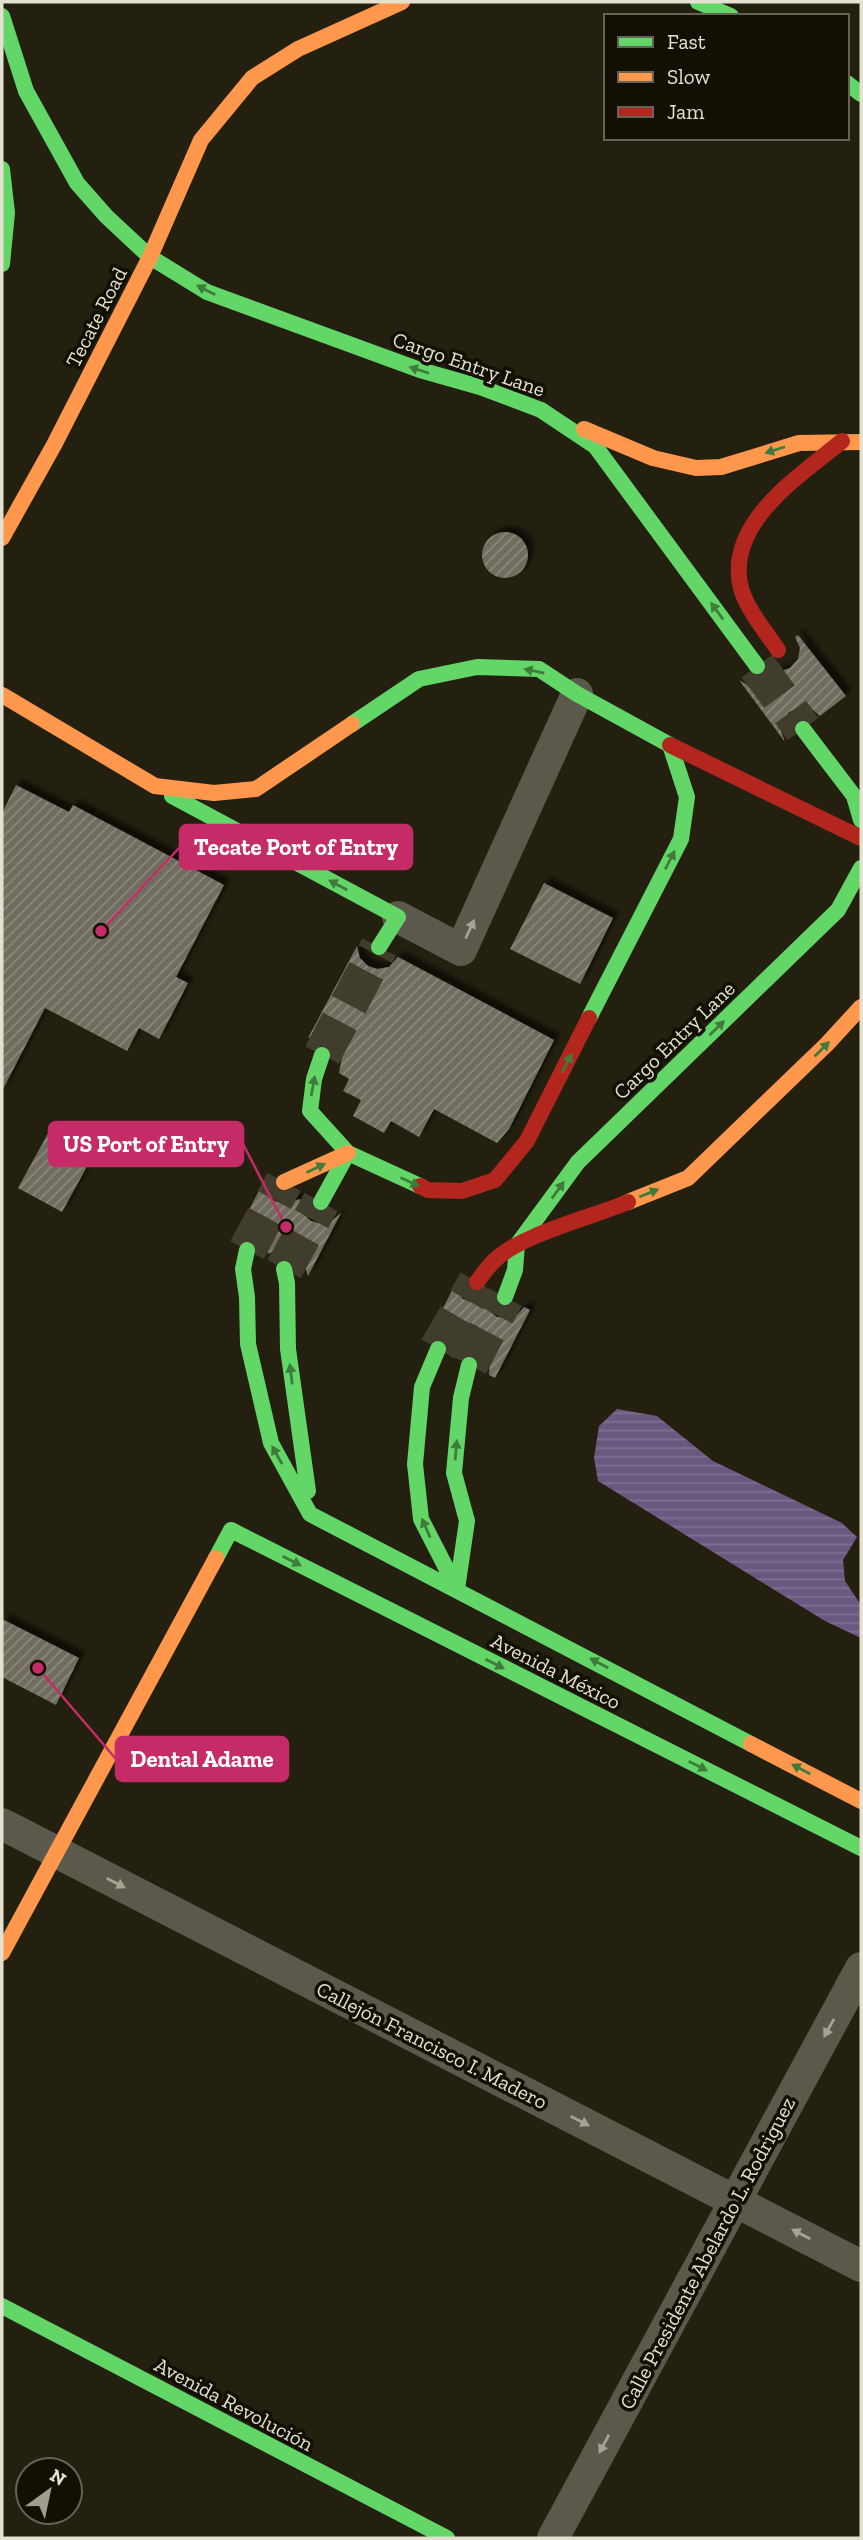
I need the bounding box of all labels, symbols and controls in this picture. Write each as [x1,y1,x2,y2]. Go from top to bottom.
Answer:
legend [604,14,849,140]
text: Fast [667,29,706,54]
text: Slow [667,64,710,89]
text: Jam [667,99,704,124]
street label: Tecate Road [60,262,132,371]
one-way arrow [196,285,216,296]
street label: Cargo Entry Lane [390,326,548,402]
one-way arrow [408,364,429,374]
one-way arrow [764,445,785,456]
one-way arrow [710,602,724,620]
one-way arrow [523,665,545,676]
callout: Tecate Port of Entry [180,825,412,869]
text: Tecate Port of Entry [194,833,399,861]
one-way arrow [664,850,676,870]
one-way arrow [328,879,348,891]
one-way arrow [464,919,476,939]
street label: Cargo Entry Lane [608,976,740,1104]
one-way arrow [708,1019,725,1036]
one-way arrow [814,1041,830,1057]
one-way arrow [562,1053,573,1073]
one-way arrow [308,1075,319,1097]
callout: US Port of Entry [49,1122,243,1166]
text: US Port of Entry [63,1130,230,1158]
one-way arrow [305,1162,326,1173]
one-way arrow [400,1176,420,1188]
one-way arrow [551,1181,565,1199]
one-way arrow [639,1188,660,1199]
one-way arrow [286,1363,297,1385]
one-way arrow [451,1438,462,1460]
one-way arrow [271,1445,283,1464]
one-way arrow [420,1518,432,1538]
one-way arrow [282,1555,302,1567]
street label: Avenida México [487,1628,625,1714]
one-way arrow [485,1658,505,1669]
one-way arrow [589,1658,609,1669]
callout: Dental Adame [116,1737,288,1781]
text: Dental Adame [130,1745,274,1773]
one-way arrow [688,1761,708,1772]
one-way arrow [791,1763,811,1775]
one-way arrow [106,1877,126,1889]
street label: Callejón Francisco I. Madero [312,1976,552,2115]
one-way arrow [823,2018,834,2038]
street label: Calle Presidente Abelardo L. Rodriguez [614,2092,800,2413]
one-way arrow [570,2115,590,2126]
one-way arrow [791,2228,811,2240]
street label: Avenida Revolución [150,2352,318,2456]
one-way arrow [598,2434,610,2454]
north arrow [14,2456,84,2526]
text: N [46,2464,70,2491]

